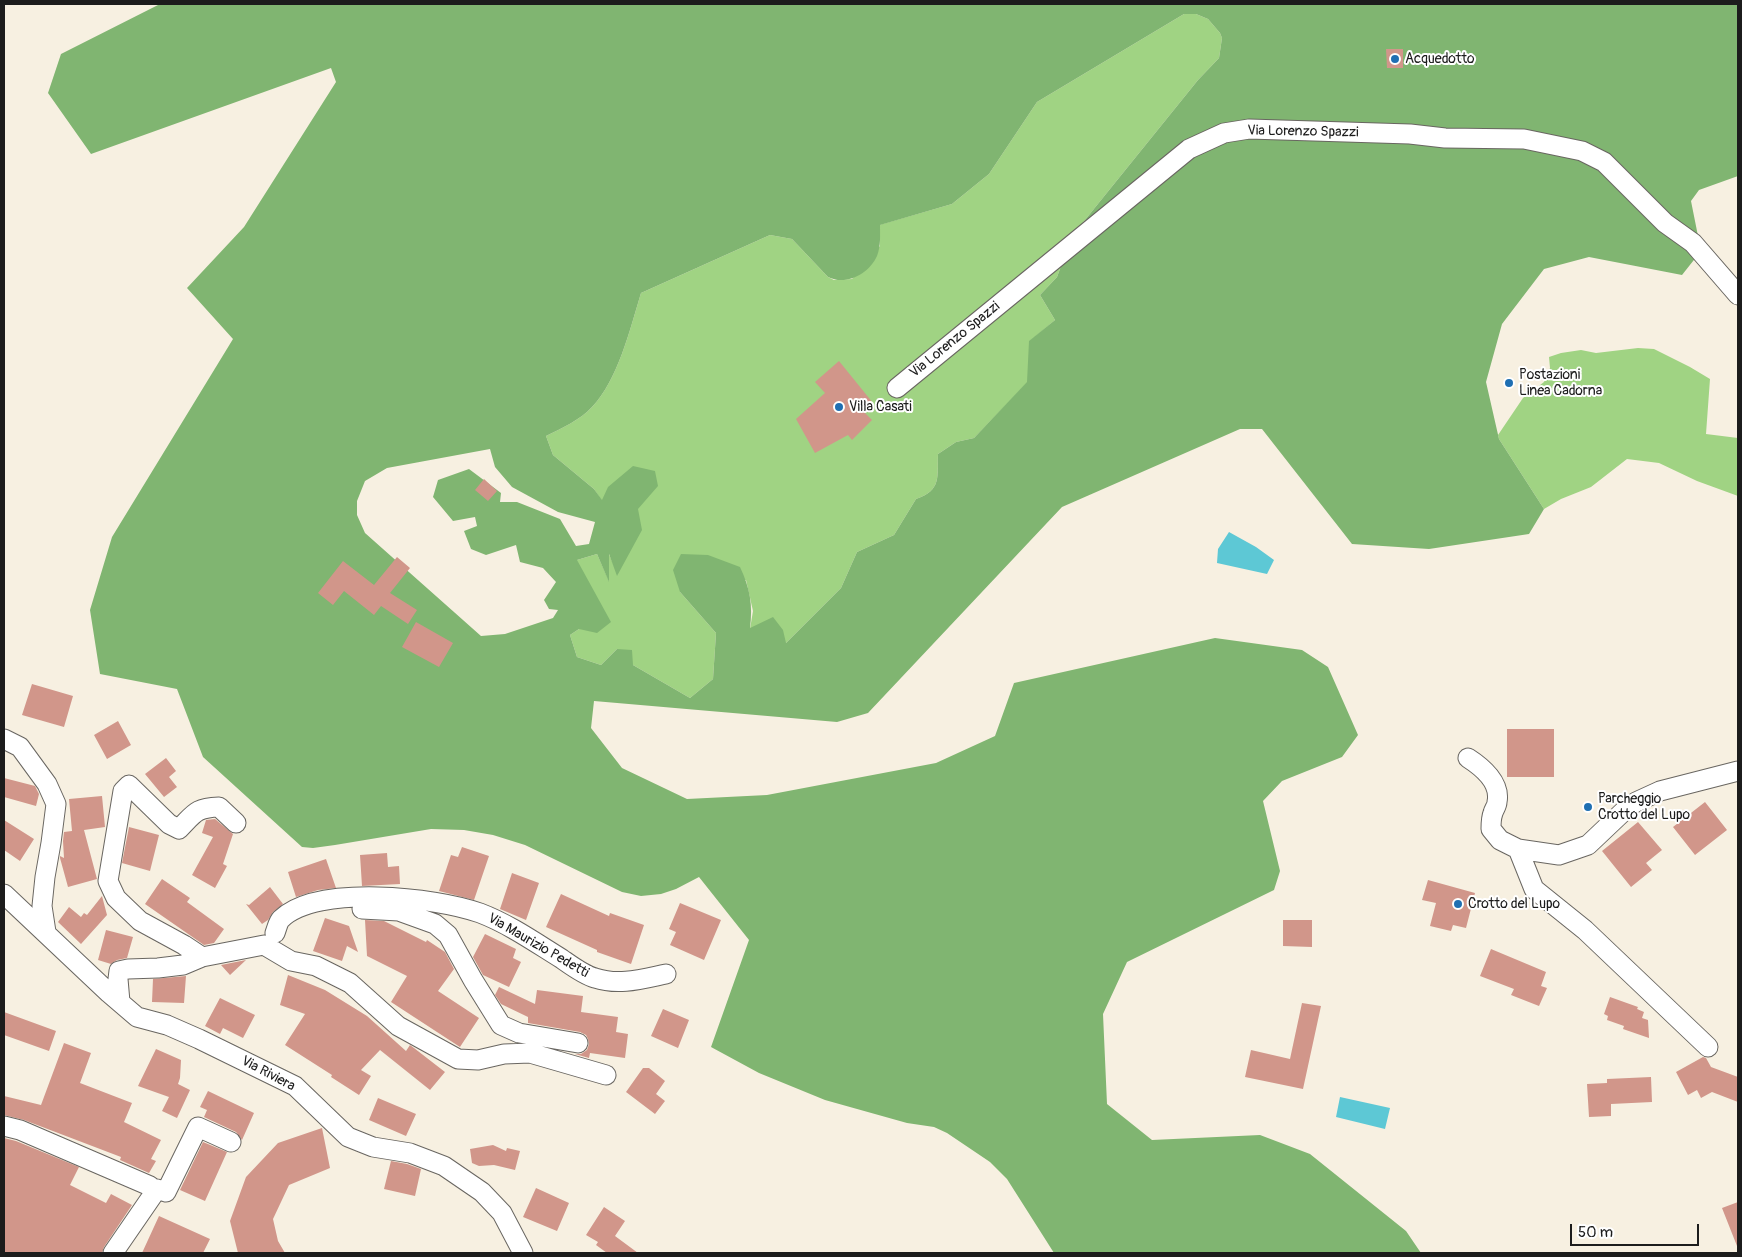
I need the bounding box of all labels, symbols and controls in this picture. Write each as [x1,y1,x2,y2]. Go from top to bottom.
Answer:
place label: Acquedotto [1405,51,1475,67]
marker: Acquedotto [1389,53,1401,65]
street label: Via Lorenzo Spazzi [1247,123,1359,141]
street label: Via Lorenzo Spazzi [906,298,1004,382]
place label: Postazioni Linea Cadorna [1519,367,1602,400]
marker: Postazioni Linea Cadorna [1503,377,1515,389]
place label: Villa Casati [849,399,912,415]
marker: Villa Casati [833,401,845,413]
place label: Parcheggio Crotto del Lupo [1598,791,1690,824]
marker: Parcheggio Crotto del Lupo [1582,801,1594,813]
place label: Crotto del Lupo [1468,896,1560,912]
marker: Crotto del Lupo [1452,898,1464,910]
street label: Via Maurizio Pedetti [484,910,592,982]
street label: Via Riviera [238,1053,298,1095]
scale bar [1572,1214,1701,1246]
text: 50 m [1578,1223,1613,1242]

